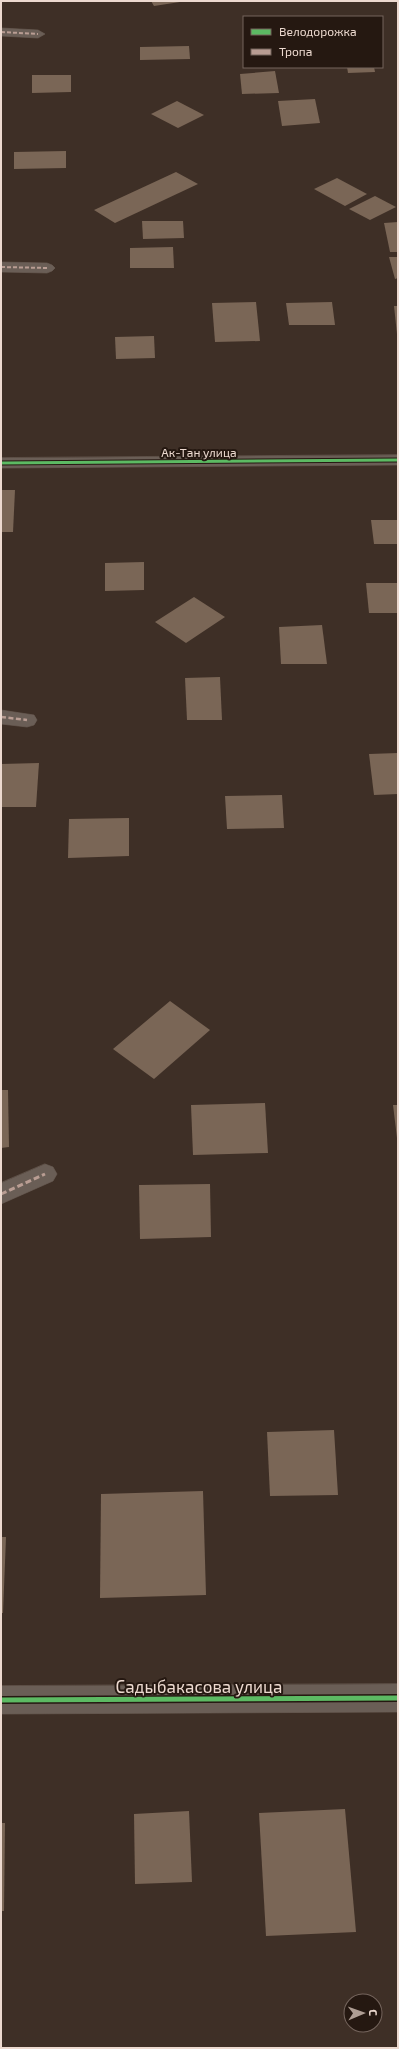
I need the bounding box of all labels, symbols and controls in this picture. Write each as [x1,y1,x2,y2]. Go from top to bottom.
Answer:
legend [243,16,383,68]
text: Велодорожка [279,24,357,38]
text: Тропа [279,44,312,58]
street label: Ак-Тан улица [161,445,237,460]
street label: Садыбакасова улица [116,1676,282,1697]
north arrow [343,1993,383,2033]
text: С [367,2009,380,2017]

